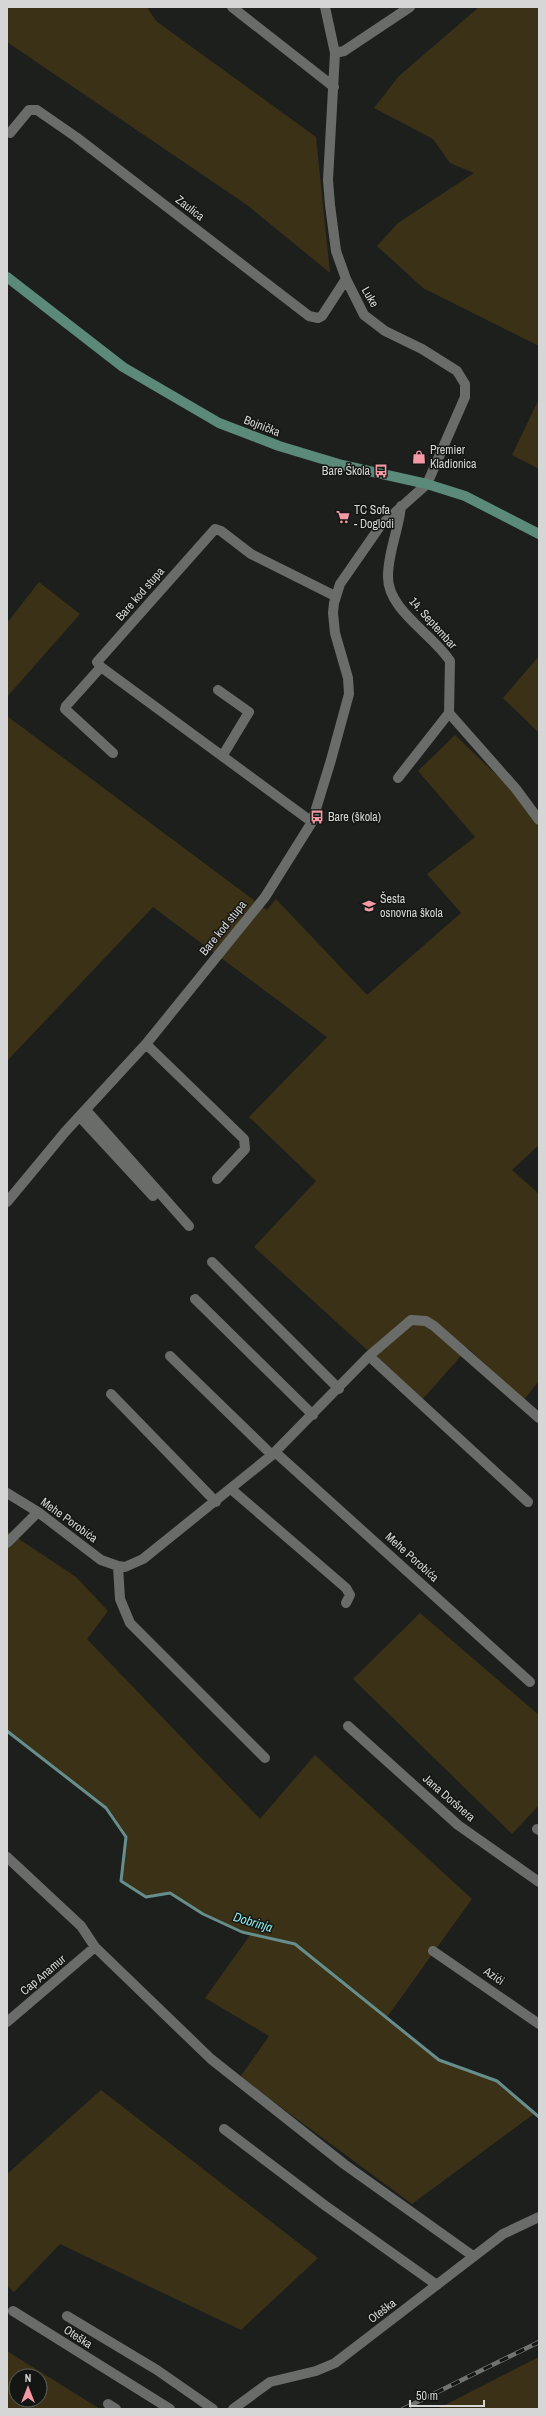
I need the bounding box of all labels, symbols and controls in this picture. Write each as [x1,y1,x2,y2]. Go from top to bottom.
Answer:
street label: Zaulica [172,192,208,225]
street label: Luke [358,284,382,310]
street label: Bojnička [242,412,283,440]
place label: Premier Kladionica [430,442,477,472]
shop icon: Premier Kladionica [411,449,427,465]
place label: Bare Škola [322,463,371,479]
bus stop icon: Bare Škola [373,463,389,479]
place label: TC Sofa - Doglodi [354,502,394,532]
supermarket icon: TC Sofa - Doglodi [335,509,351,525]
street label: Bare kod stupa [112,563,168,624]
street label: 14. Septembar [405,594,461,653]
bus stop icon: Bare (škola) [309,809,325,825]
place label: Bare (škola) [328,809,381,825]
place label: Šesta osnovna škola [380,891,443,921]
street label: Bare kod stupa [196,897,250,959]
school or university icon: Šesta osnovna škola [361,898,377,914]
street label: Mehe Porobića [37,1494,101,1546]
street label: Mehe Porobića [382,1529,443,1586]
street label: Jana Doršnera [419,1771,479,1826]
water label: Dobrinja [231,1908,275,1936]
street label: Cap Anamur [17,1951,70,1999]
street label: Azići [480,1963,508,1989]
street label: Oteška [365,2295,400,2327]
street label: Oteška [61,2322,96,2352]
north arrow [8,2368,48,2408]
text: N [25,2371,31,2385]
scale bar [410,2382,484,2408]
text: 50 m [416,2388,438,2404]

